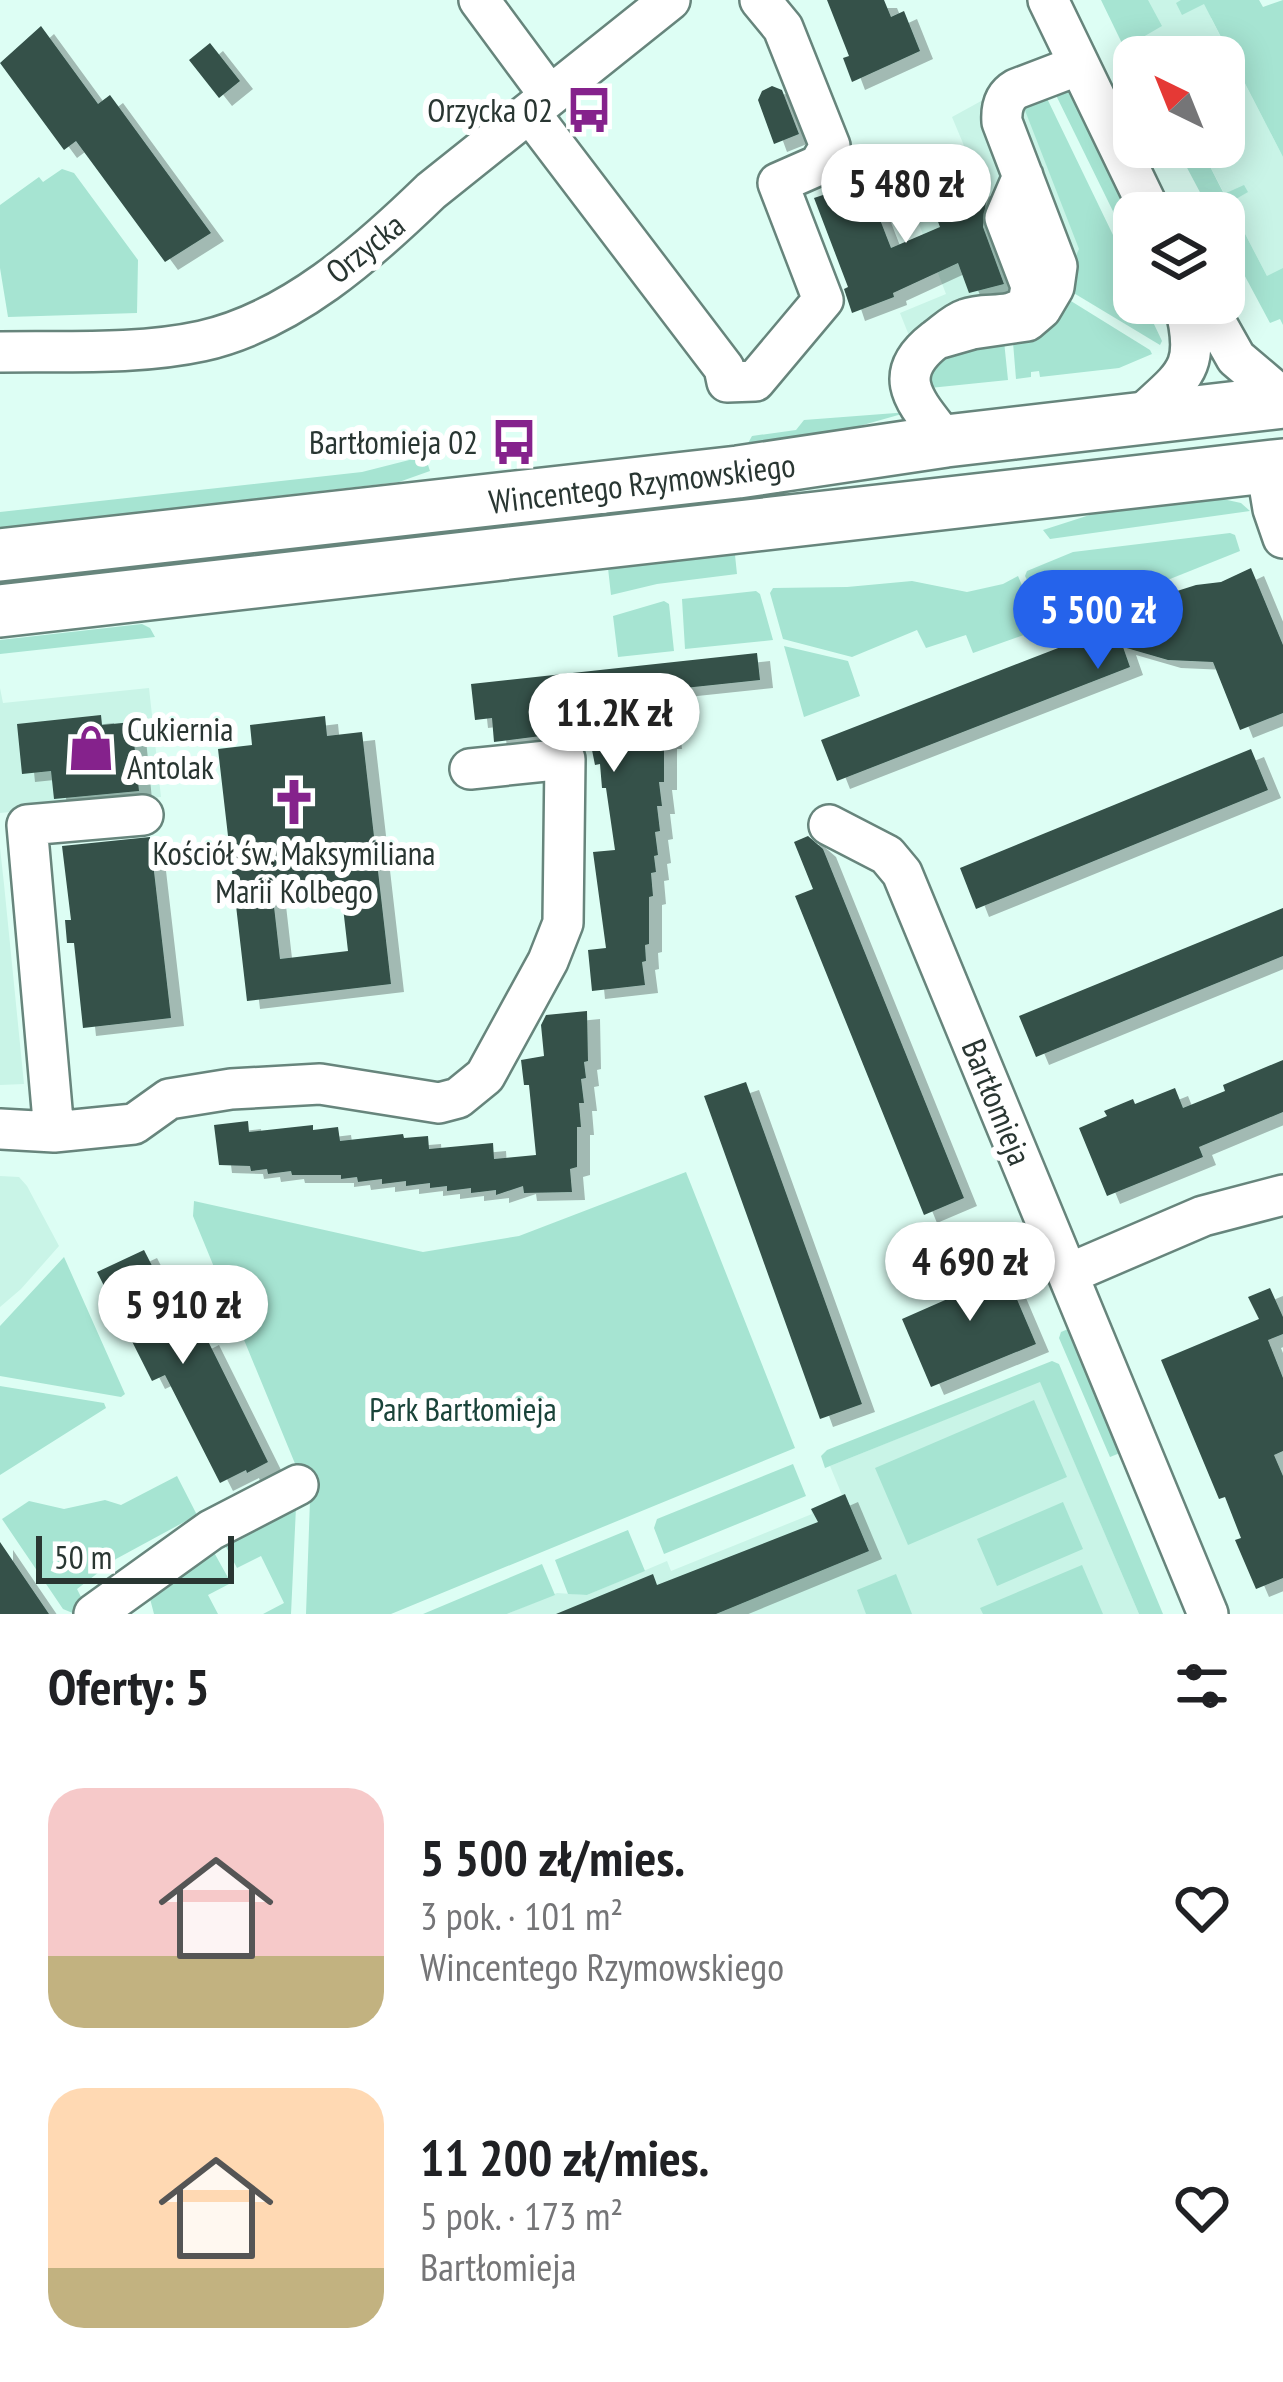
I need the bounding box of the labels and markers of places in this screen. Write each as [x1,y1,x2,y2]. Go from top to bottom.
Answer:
bus stop icon: Orzycka 02 [564,85,614,135]
place label: Orzycka 02 [427,88,553,131]
pin: 5 480 zł [782,144,1030,246]
bus stop icon: Bartłomieja 02 [489,417,539,467]
place label: Bartłomieja 02 [309,420,478,463]
pin: 5 500 zł [974,570,1222,672]
pin: 11.2K zł [490,673,738,775]
place label: Cukiernia Antolak [127,707,234,788]
shop icon: Cukiernia Antolak [66,723,116,773]
church icon: Kościół św. Maksymiliana Marii Kolbego [269,777,319,827]
place label: Kościół św. Maksymiliana Marii Kolbego [153,831,435,912]
pin: 4 690 zł [846,1222,1094,1324]
pin: 5 910 zł [59,1265,307,1367]

